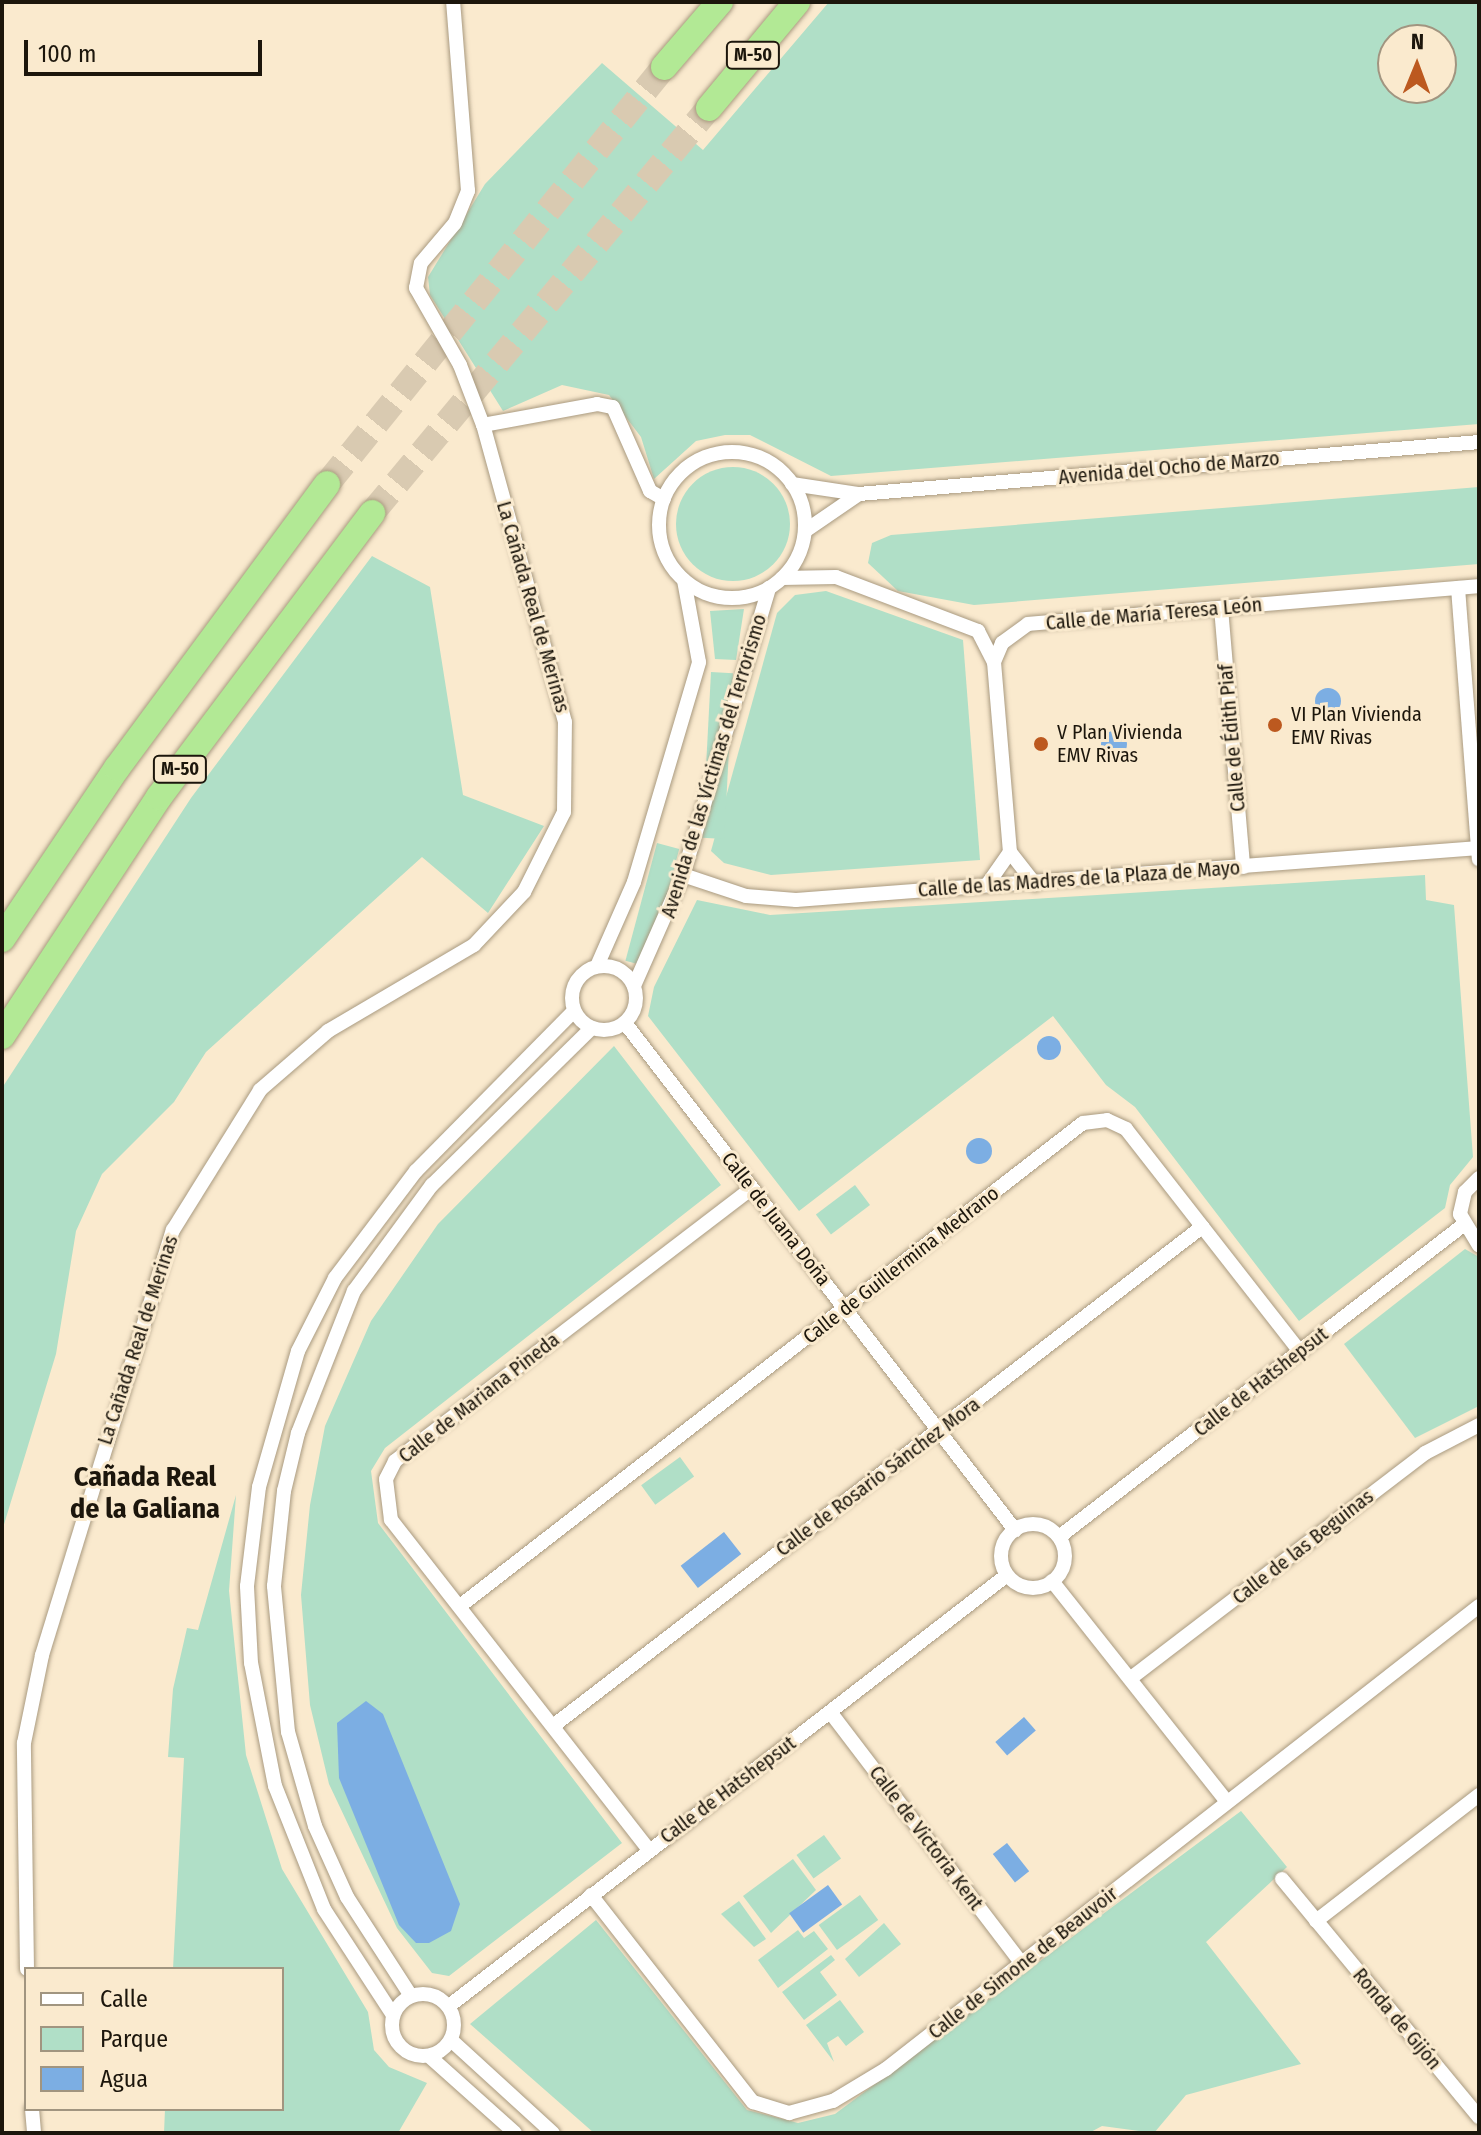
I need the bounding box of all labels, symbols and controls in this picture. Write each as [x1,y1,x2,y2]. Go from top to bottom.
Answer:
scale bar [28,24,266,74]
north arrow [1377,24,1457,104]
text: N [1411,28,1424,55]
text: 100 m [38,40,96,68]
road number: M-50 [725,41,781,69]
street label: Avenida del Ocho de Marzo [1057,446,1281,490]
street label: La Cañada Real de Merinas [491,499,575,715]
street label: Calle de María Teresa León [1045,593,1263,635]
street label: Avenida de las Víctimas del Terrorismo [656,611,772,921]
street label: Calle de Édith Piaf [1214,663,1250,813]
place label: VI Plan Vivienda EMV Rivas [1291,702,1422,749]
marker: VI Plan Vivienda EMV Rivas [1266,716,1284,734]
place label: V Plan Vivienda EMV Rivas [1057,720,1182,767]
marker: V Plan Vivienda EMV Rivas [1032,735,1050,753]
road number: M-50 [152,755,208,783]
street label: Calle de las Madres de la Plaza de Mayo [917,856,1241,902]
street label: Calle de Juana Doña [716,1147,836,1291]
street label: Calle de Guillermina Medrano [798,1181,1004,1349]
street label: La Cañada Real de Merinas [93,1232,183,1448]
street label: Calle de Hatshepsut [1189,1322,1333,1442]
street label: Calle de Mariana Pineda [394,1328,564,1468]
street label: Calle de Rosario Sánchez Mora [771,1392,985,1562]
district label: Cañada Real de la Galiana [70,1460,220,1526]
street label: Calle de las Beguinas [1228,1485,1378,1609]
street label: Calle de Hatshepsut [655,1731,801,1849]
street label: Calle de Victoria Kent [864,1761,988,1915]
street label: Calle de Simone de Beauvoir [924,1882,1122,2044]
street label: Ronda de Gijón [1348,1963,1446,2075]
legend [24,1967,284,2111]
text: Calle [100,1985,148,2013]
text: Parque [100,2025,168,2053]
text: Agua [100,2065,148,2093]

